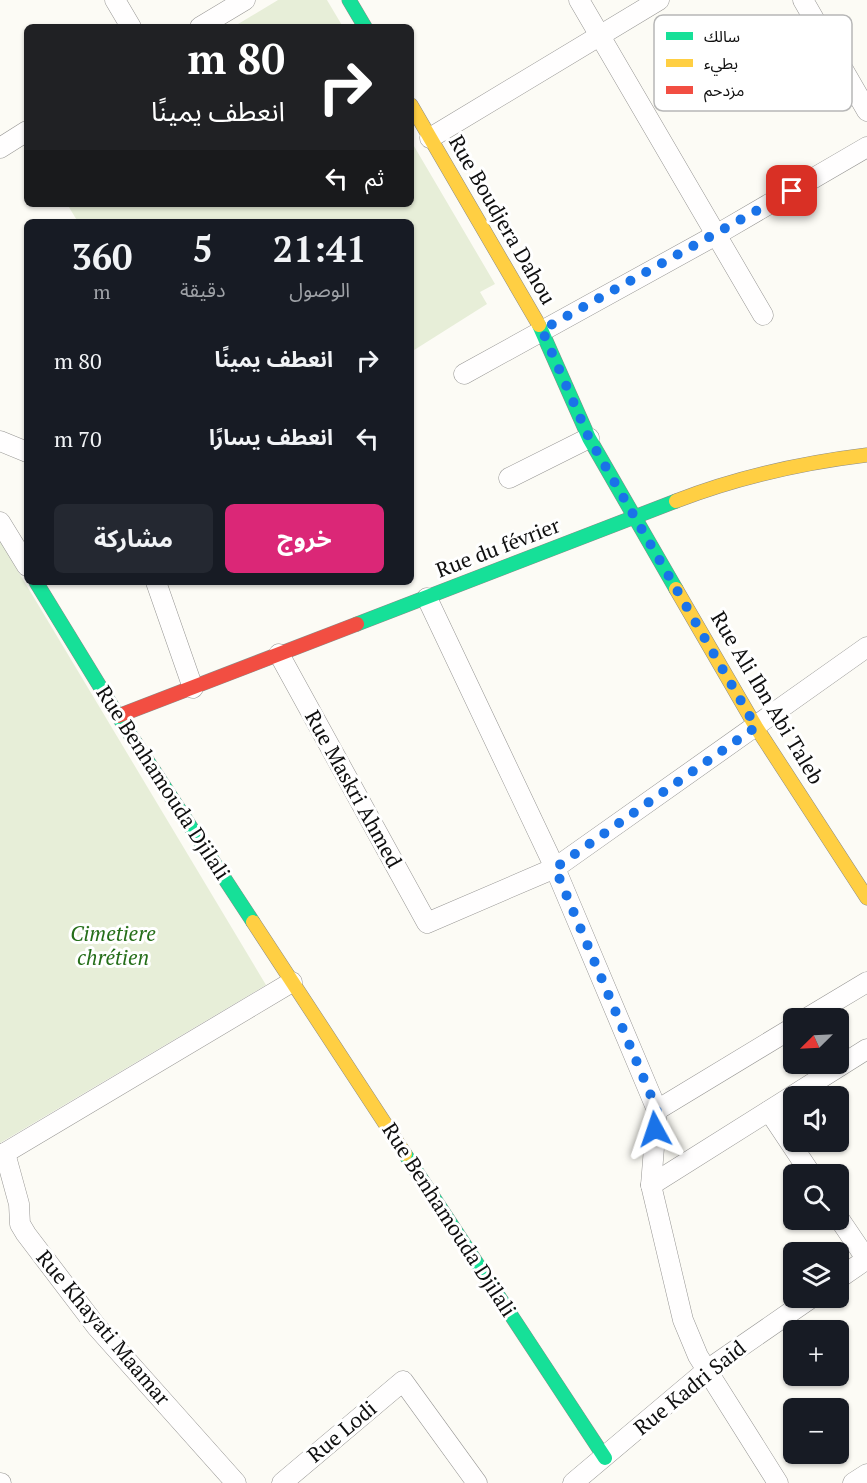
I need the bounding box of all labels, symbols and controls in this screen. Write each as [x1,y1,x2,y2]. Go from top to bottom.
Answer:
legend [654,15,852,111]
text: سالك [704,25,740,47]
text: 80 m [187,30,285,86]
icon: right [306,48,384,126]
text: بطيء [704,52,738,76]
text: مزدحم [704,79,744,103]
text: انعطف يمينًا [151,93,285,129]
street label: Rue Boudjera Dahou [443,130,563,309]
icon: left [320,162,353,195]
text: ثم [365,163,384,192]
pin [766,165,817,216]
icon: arrive [775,174,808,207]
text: 5 [192,225,213,272]
text: 21:41 [273,225,367,272]
text: 360 [71,233,132,280]
text: دقيقة [180,276,225,303]
text: الوصول [289,276,350,303]
text: m [93,278,111,305]
text: انعطف يمينًا [215,344,333,373]
icon: right [351,344,384,377]
text: 80 m [54,346,102,375]
text: انعطف يسارًا [209,422,333,451]
icon: left [351,422,384,455]
text: 70 m [54,424,102,453]
button: مشاركة [54,504,213,573]
button: خروج [225,504,384,573]
street label: Rue du février [432,511,564,584]
street label: Rue Ali Ibn Abi Taleb [705,606,831,789]
street label: Rue Benhamouda Djilali [91,680,237,885]
street label: Rue Maskri Ahmed [299,705,409,873]
park label: Cimetiere chrétien [70,919,156,971]
north arrow [783,1008,849,1074]
map controls [783,1008,849,1464]
button: sound [783,1086,849,1152]
position arrow [623,1097,687,1161]
street label: Rue Benhamouda Djilali [377,1117,523,1322]
button: search [783,1164,849,1230]
button: layers [783,1242,849,1308]
street label: Rue Khayati Maamar [31,1244,177,1411]
button: + [783,1320,849,1386]
street label: Rue Kadri Said [628,1333,751,1441]
street label: Rue Lodi [301,1394,382,1468]
button: − [783,1398,849,1464]

